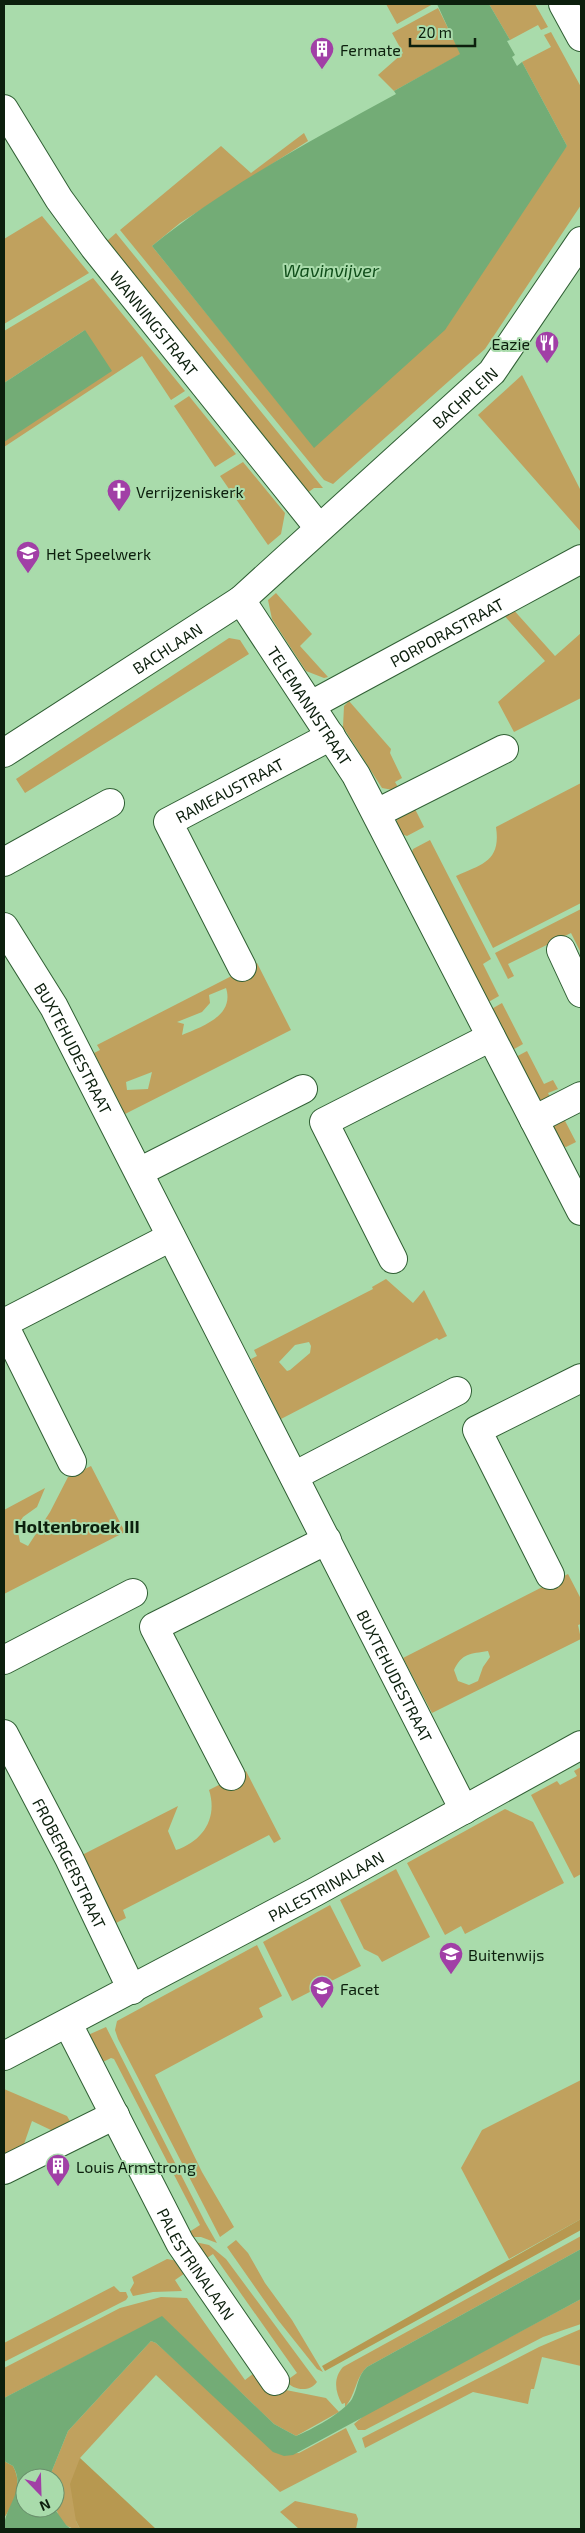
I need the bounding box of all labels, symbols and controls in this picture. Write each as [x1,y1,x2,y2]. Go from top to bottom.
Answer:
scale bar [410,15,475,47]
text: 20 m [418,23,452,41]
building icon: Fermate [309,36,335,70]
place label: Fermate [340,40,401,59]
water label: Wavinvijver [283,259,380,281]
street label: WANNINGSTRAAT [107,266,203,379]
restaurant icon: Eazie [534,330,560,364]
place label: Eazie [492,334,530,353]
street label: BACHPLEIN [428,362,501,432]
church icon: Verrijzeniskerk [106,478,132,512]
place label: Verrijzeniskerk [136,482,244,502]
school or university icon: Het Speelwerk [15,540,41,574]
place label: Het Speelwerk [46,544,151,563]
street label: PORPORASTRAAT [386,593,507,670]
street label: BACHLAAN [129,618,205,677]
street label: TELEMANNSTRAAT [264,642,356,768]
street label: RAMEAUSTRAAT [172,753,287,826]
street label: BUXTEHUDESTRAAT [31,979,116,1117]
district label: Holtenbroek III [14,1515,140,1537]
street label: BUXTEHUDESTRAAT [354,1606,437,1745]
street label: FROBERGERSTRAAT [30,1795,111,1931]
street label: PALESTRINALAAN [264,1846,387,1925]
school or university icon: Buitenwijs [438,1941,464,1975]
place label: Buitenwijs [468,1945,544,1965]
school or university icon: Facet [309,1975,335,2009]
place label: Facet [340,1979,379,1998]
building icon: Louis Armstrong [45,2153,71,2187]
place label: Louis Armstrong [76,2157,196,2176]
street label: PALESTRINALAAN [154,2204,239,2323]
north arrow [15,2468,65,2518]
text: N [37,2496,53,2515]

